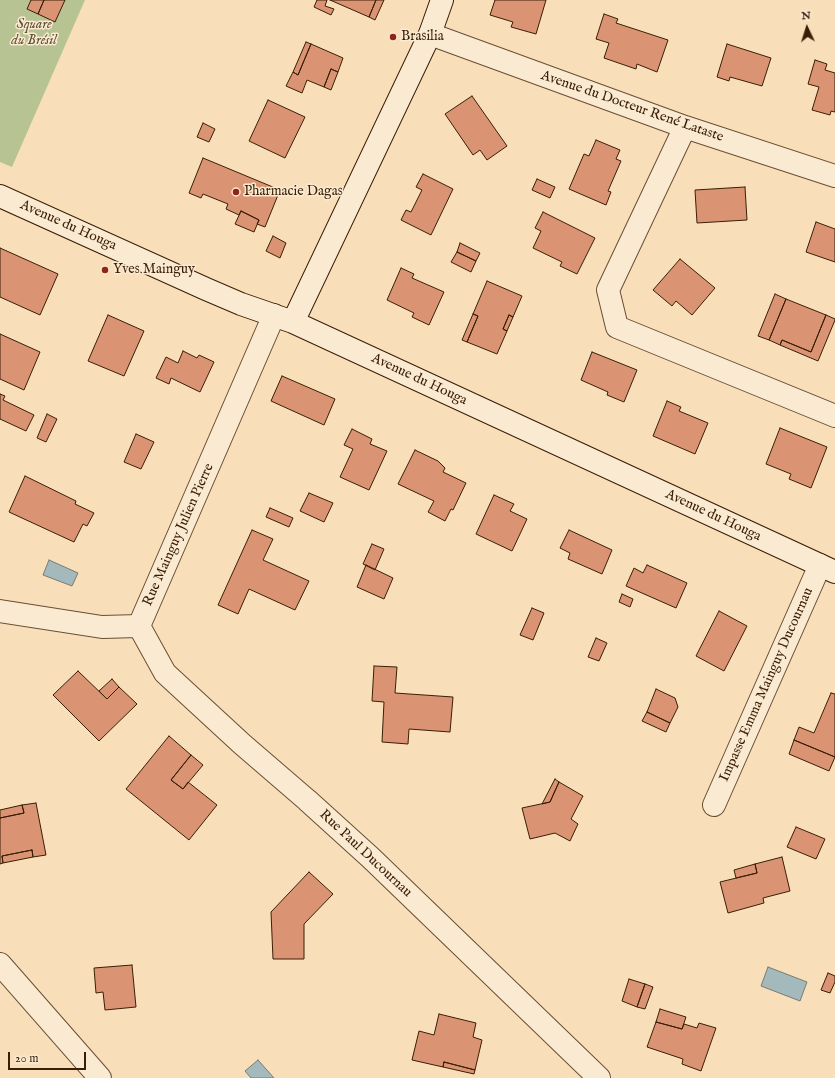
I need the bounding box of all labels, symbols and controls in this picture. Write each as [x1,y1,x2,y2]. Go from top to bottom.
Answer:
north arrow [787,8,827,48]
text: N [801,9,811,23]
park label: Square du Brésil [11,17,57,50]
place label: Brasilia [401,29,444,45]
marker: Brasilia [388,32,398,42]
street label: Avenue du Docteur René Lataste [538,68,726,146]
place label: Pharmacie Dagas [244,184,343,200]
marker: Pharmacie Dagas [231,187,241,197]
street label: Avenue du Houga [17,197,119,255]
place label: Yves Mainguy [113,262,195,278]
marker: Yves Mainguy [100,265,110,275]
street label: Avenue du Houga [368,350,470,410]
street label: Rue Mainguy Julien Pierre [140,461,218,609]
street label: Avenue du Houga [662,486,764,546]
street label: Impasse Emma Mainguy Ducournau [716,585,818,785]
street label: Rue Paul Ducournau [315,807,415,901]
scale bar [10,1044,88,1070]
text: 20 m [15,1051,38,1066]

